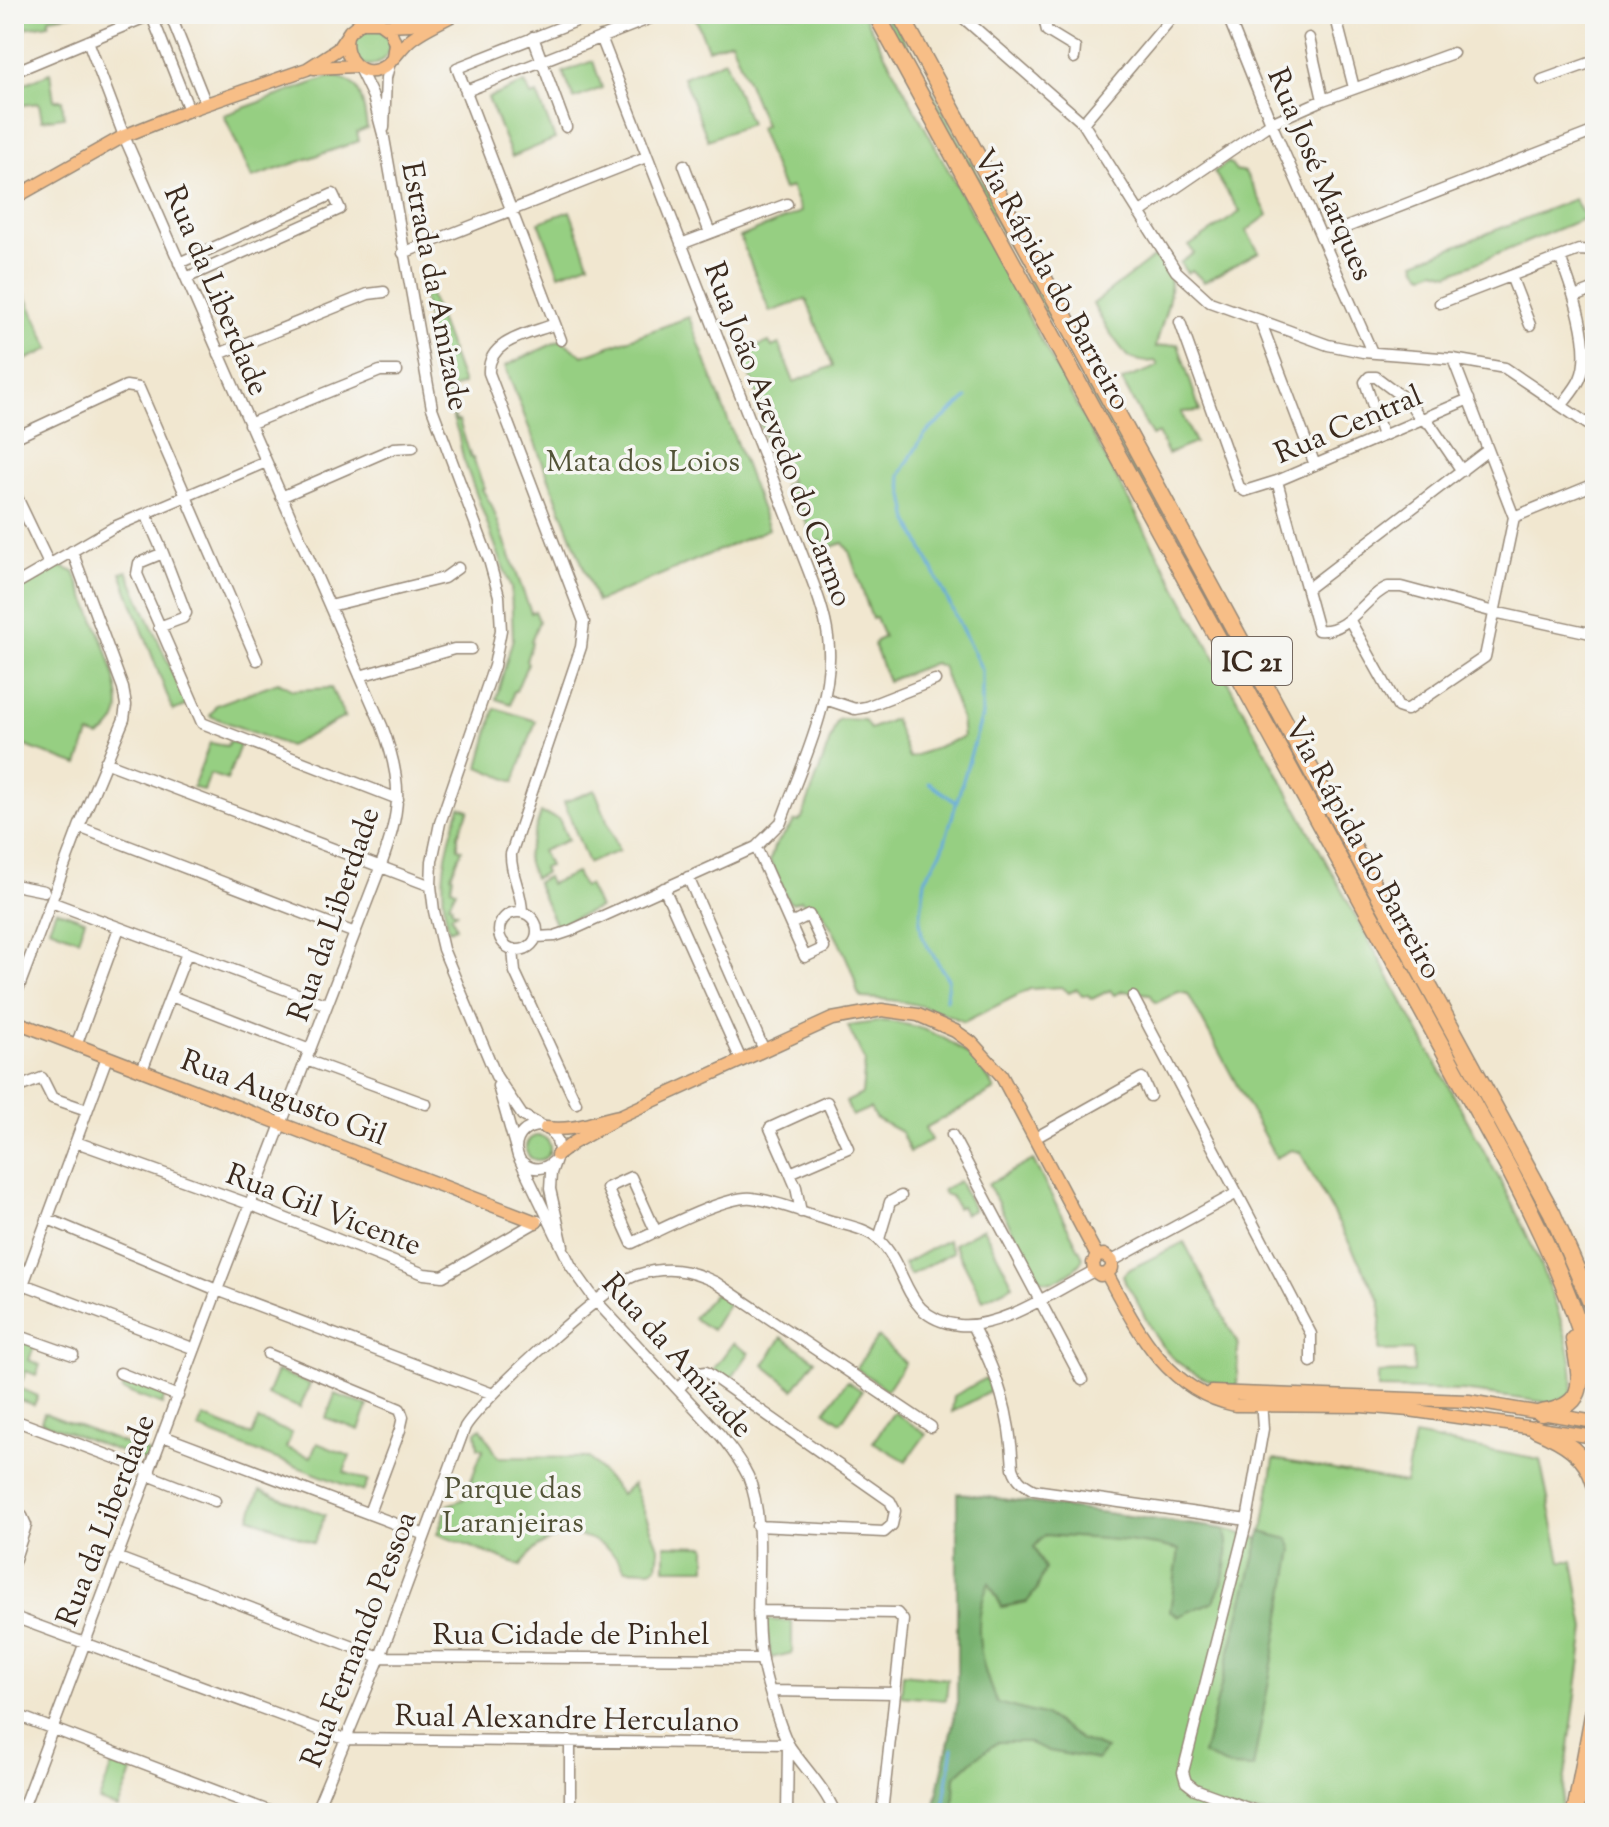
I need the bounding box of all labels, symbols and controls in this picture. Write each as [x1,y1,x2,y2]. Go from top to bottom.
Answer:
street label: Rua José Marques [1255,62,1383,288]
street label: Via Rápida do Barreiro [961,142,1141,419]
street label: Estrada da Amizade [388,159,479,414]
street label: Rua da Liberdade [151,179,278,403]
street label: Rua João Azevedo do Carmo [691,256,862,613]
street label: Rua Central [1268,376,1429,477]
park label: Mata dos Loios [546,442,740,485]
road number: IC 21 [1212,637,1292,685]
street label: Via Rápida do Barreiro [1272,711,1452,988]
street label: Rua da Liberdade [279,802,392,1028]
street label: Rua Augusto Gil [174,1040,392,1158]
street label: Rua Gil Vicente [219,1154,427,1268]
street label: Rua da Amizade [590,1265,762,1449]
street label: Rua da Liberdade [47,1408,168,1633]
park label: Parque das Laranjeiras [442,1469,584,1546]
street label: Rua Fernando Pessoa [292,1505,429,1774]
street label: Rua Cidade de Pinhel [433,1615,709,1658]
street label: Rual Alexandre Herculano [394,1696,740,1745]

